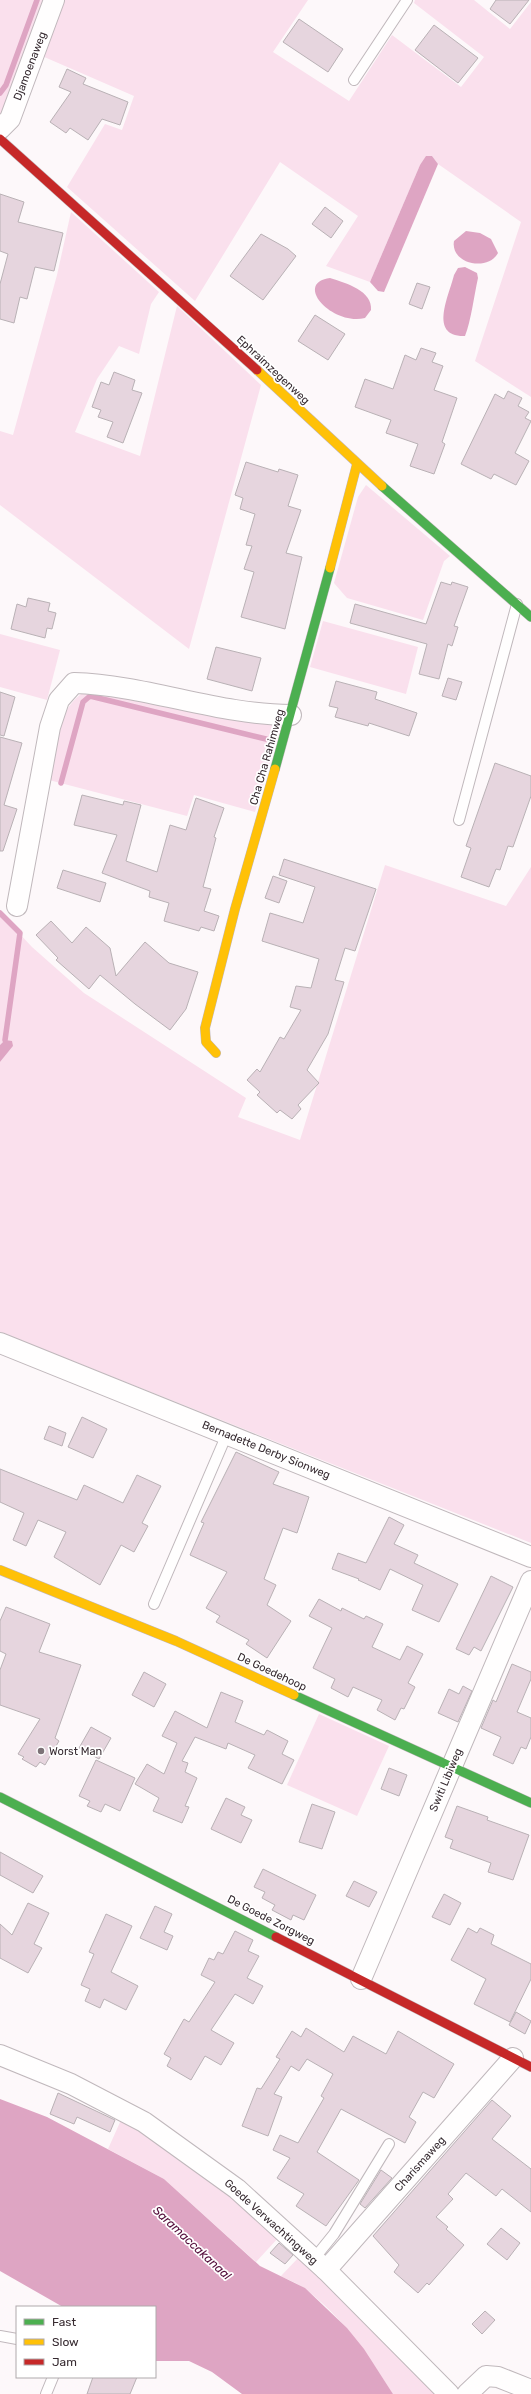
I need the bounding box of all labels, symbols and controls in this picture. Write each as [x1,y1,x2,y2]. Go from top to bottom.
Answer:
street label: Djamoenaweg [11,30,49,102]
street label: Ephraimzegenweg [234,333,312,407]
street label: Cha Cha Rahimweg [247,707,287,807]
street label: Bernadette Derby Sionweg [200,1418,332,1482]
street label: De Goedehoop [235,1650,309,1694]
place label: Worst Man [49,1745,102,1758]
marker: Worst Man [36,1746,46,1756]
street label: Switi Libiweg [427,1746,465,1814]
street label: De Goede Zorgweg [225,1892,317,1948]
street label: Charismaweg [392,2134,448,2194]
street label: Goede Verwachtingweg [222,2177,320,2267]
water label: Saramaccakanaal [150,2203,235,2283]
legend [16,2306,156,2378]
text: Fast [52,2315,76,2329]
text: Slow [52,2335,79,2349]
text: Jam [52,2355,77,2369]

